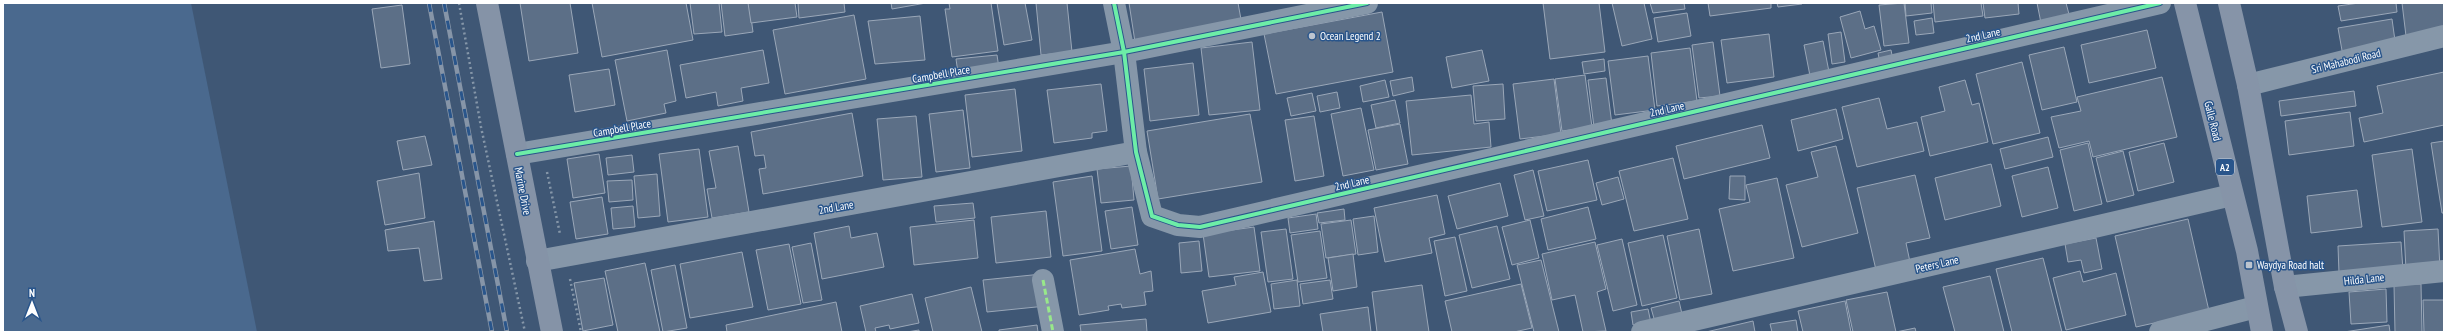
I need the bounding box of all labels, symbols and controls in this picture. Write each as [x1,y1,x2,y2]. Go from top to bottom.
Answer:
street label: 2nd Lane [1964,24,2002,46]
place label: Ocean Legend 2 [1320,29,1381,43]
marker: Ocean Legend 2 [1307,31,1317,41]
street label: Sri Mahabodi Road [2310,46,2382,76]
street label: Campbell Place [911,62,971,86]
street label: 2nd Lane [1648,98,1686,120]
street label: Galle Road [2201,100,2225,143]
street label: Campbell Place [592,116,652,140]
road number: A2 [2216,159,2234,175]
street label: Marine Drive [512,166,535,217]
street label: 2nd Lane [1333,172,1371,194]
street label: 2nd Lane [818,197,855,217]
street label: Peters Lane [1914,252,1960,276]
place label: Waydya Road halt [2257,258,2324,272]
marker: Waydya Road halt [2244,260,2254,270]
street label: Hilda Lane [2343,270,2385,288]
north arrow [12,283,52,323]
text: N [29,286,35,300]

